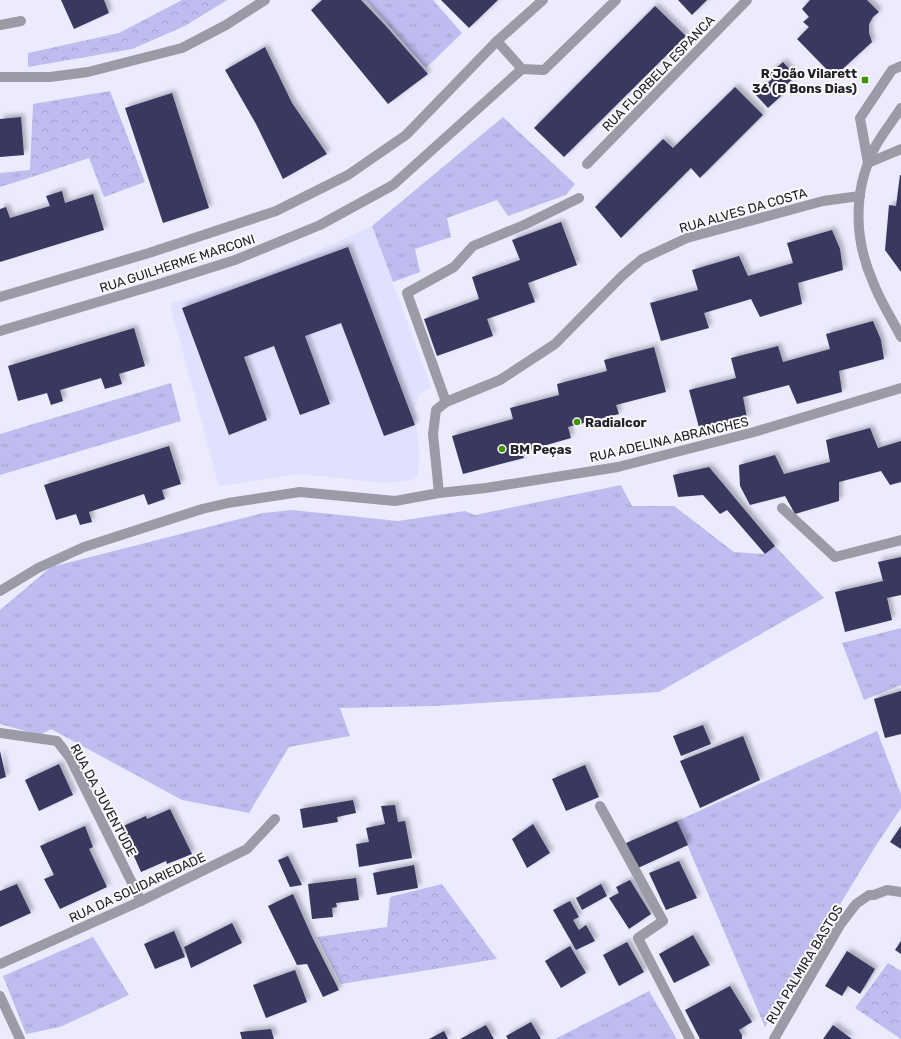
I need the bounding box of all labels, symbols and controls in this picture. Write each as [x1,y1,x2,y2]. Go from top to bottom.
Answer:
street label: RUA FLORBELA ESPANCA [599,12,718,134]
place label: R João Vilarett 36 (B Bons Dias) [752,66,857,96]
marker: R João Vilarett 36 (B Bons Dias) [860,75,870,85]
street label: RUA ALVES DA COSTA [678,185,809,236]
street label: RUA GUILHERME MARCONI [98,231,257,296]
street label: RUA ADELINA ABRANCHES [588,414,750,465]
place label: Radialcor [585,415,647,430]
marker: Radialcor [572,417,582,427]
place label: BM Peças [510,442,572,457]
marker: BM Peças [497,444,507,454]
street label: RUA DA JUVENTUDE [67,741,140,859]
street label: RUA DA SOLIDARIEDADE [67,849,208,926]
street label: RUA PALMIRA BASTOS [763,902,846,1026]

